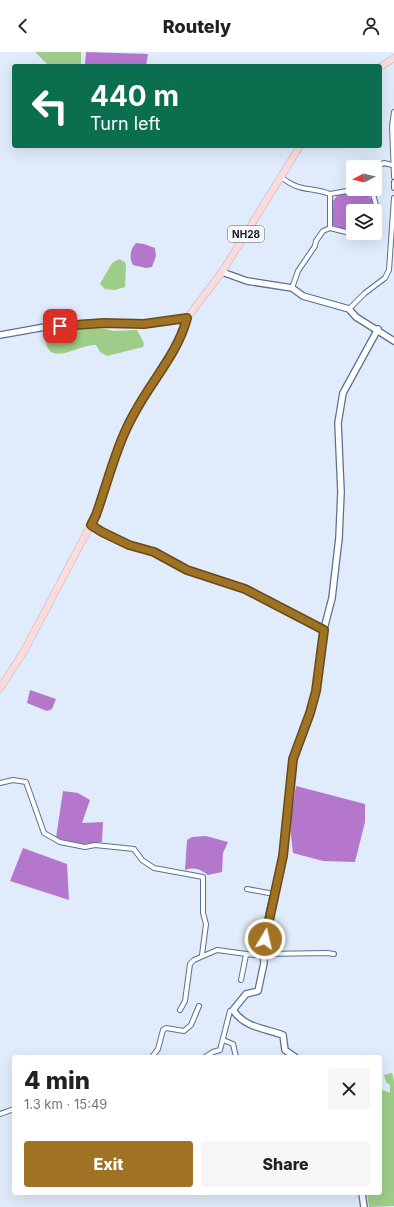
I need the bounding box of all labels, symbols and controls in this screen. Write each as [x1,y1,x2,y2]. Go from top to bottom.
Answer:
icon: back [12,15,34,37]
icon: person [360,15,382,37]
text: Routely [163,16,231,37]
text: 440 m [90,79,179,113]
icon: left [24,80,76,132]
text: Turn left [90,113,160,134]
north arrow [346,160,382,196]
map controls [346,160,382,240]
button: layers [346,204,382,240]
road number: NH28 [228,226,264,242]
pin [43,309,77,343]
icon: arrive [49,315,71,337]
position arrow [244,918,286,960]
text: 4 min [24,1066,90,1095]
button: close [328,1068,370,1110]
text: 1.3 km · 15:49 [24,1096,107,1112]
button: Exit [24,1141,193,1187]
button: Share [201,1141,370,1187]

